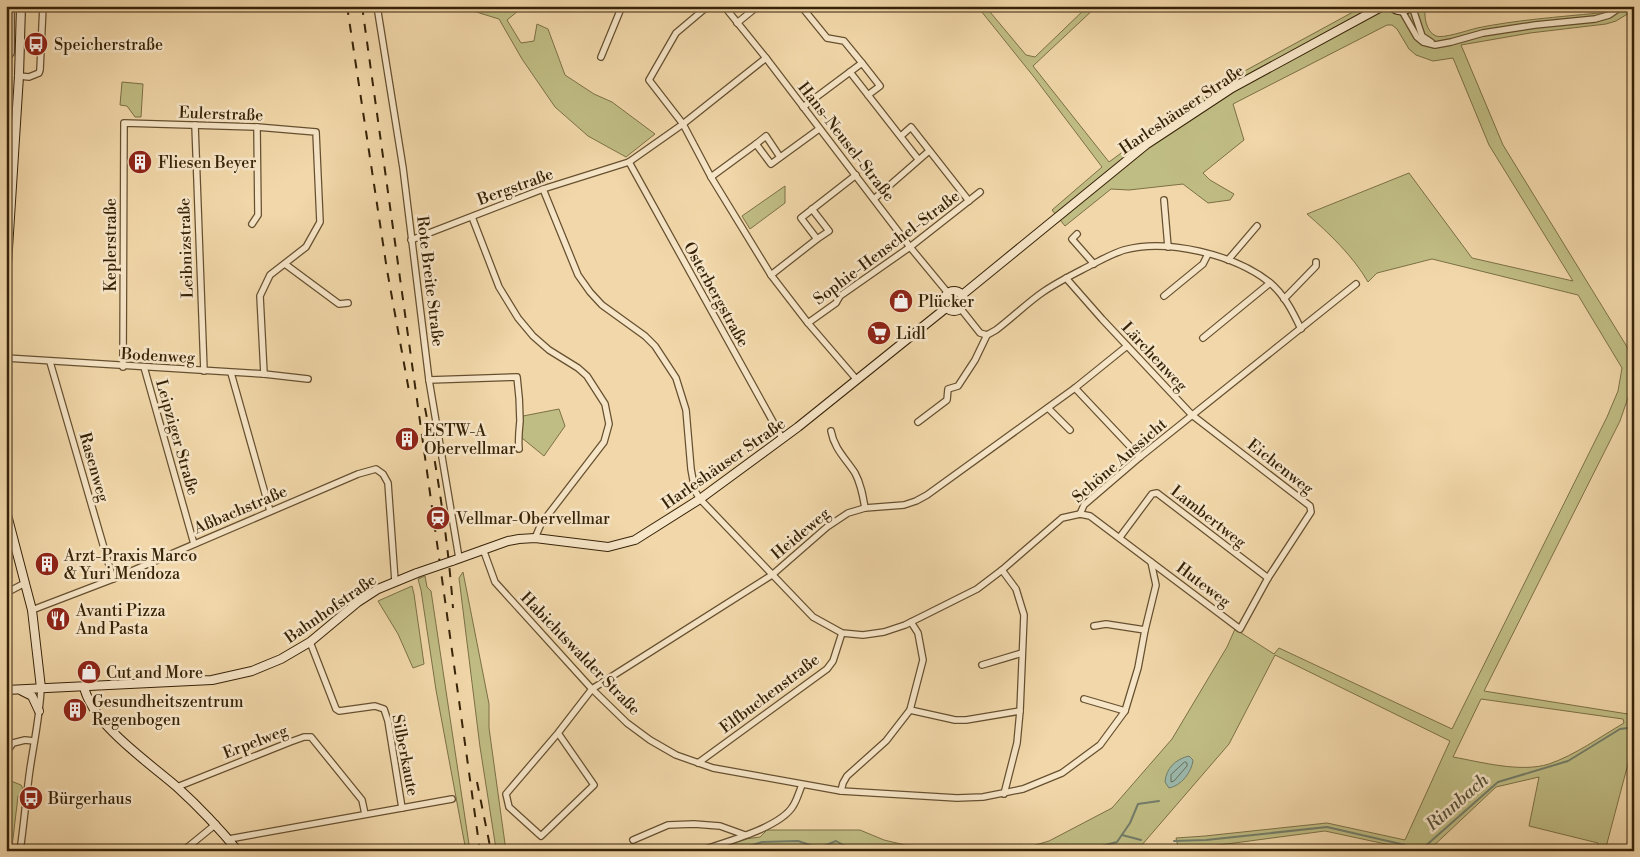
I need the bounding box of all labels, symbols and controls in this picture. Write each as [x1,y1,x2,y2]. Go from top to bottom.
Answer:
bus stop icon: Speicherstraße [23,31,49,57]
place label: Speicherstraße [54,35,163,55]
street label: Harleshäuser Straße [1115,61,1248,159]
street label: Hans-Neusel-Straße [793,78,899,205]
street label: Eulerstraße [178,103,264,125]
building icon: Fliesen Beyer [127,149,153,175]
place label: Fliesen Beyer [158,153,256,173]
street label: Bergstraße [474,164,556,210]
street label: Sophie-Henschel-Straße [810,186,964,309]
street label: Leibnizstraße [174,197,198,298]
street label: Keplerstraße [101,198,121,292]
street label: Rote Breite Straße [412,215,448,348]
street label: Osterbergstraße [679,238,753,351]
shop icon: Plücker [888,288,914,314]
place label: Plücker [918,292,974,312]
street label: Lärchenweg [1117,318,1192,396]
supermarket icon: Lidl [866,320,892,346]
place label: Lidl [896,324,926,344]
street label: Bodenweg [119,344,196,368]
street label: Leipziger Straße [151,377,203,497]
street label: Harleshäuser Straße [658,414,789,514]
street label: Schöne Aussicht [1068,414,1171,507]
place label: ESTW-A Obervellmar [424,421,516,459]
building icon: ESTW-A Obervellmar [394,426,420,452]
street label: Rasenweg [75,430,114,505]
street label: Eichenweg [1243,435,1318,499]
street label: Aßbachstraße [190,481,290,539]
street label: Lambertweg [1167,481,1251,553]
street label: Heideweg [767,503,835,564]
station icon: Vellmar-Obervellmar [425,505,451,531]
place label: Vellmar-Obervellmar [455,509,610,529]
place label: Arzt-Praxis Marco & Yuri Mendoza [63,546,197,584]
building icon: Arzt-Praxis Marco & Yuri Mendoza [34,551,60,577]
street label: Huteweg [1172,558,1235,612]
street label: Bahnhofstraße [280,570,380,648]
street label: Habichtswalder Straße [516,588,644,720]
place label: Avanti Pizza And Pasta [75,601,167,639]
restaurant icon: Avanti Pizza And Pasta [45,606,71,632]
street label: Elfbuchenstraße [716,650,823,738]
shop icon: Cut and More [76,659,102,685]
place label: Cut and More [106,663,203,683]
place label: Gesundheitszentrum Regenbogen [92,692,243,730]
building icon: Gesundheitszentrum Regenbogen [62,697,88,723]
street label: Silberkaute [387,713,423,798]
street label: Erpelweg [220,720,291,763]
water label: Rinnbach [1420,768,1494,837]
bus stop icon: Bürgerhaus [18,785,44,811]
place label: Bürgerhaus [47,789,132,809]

